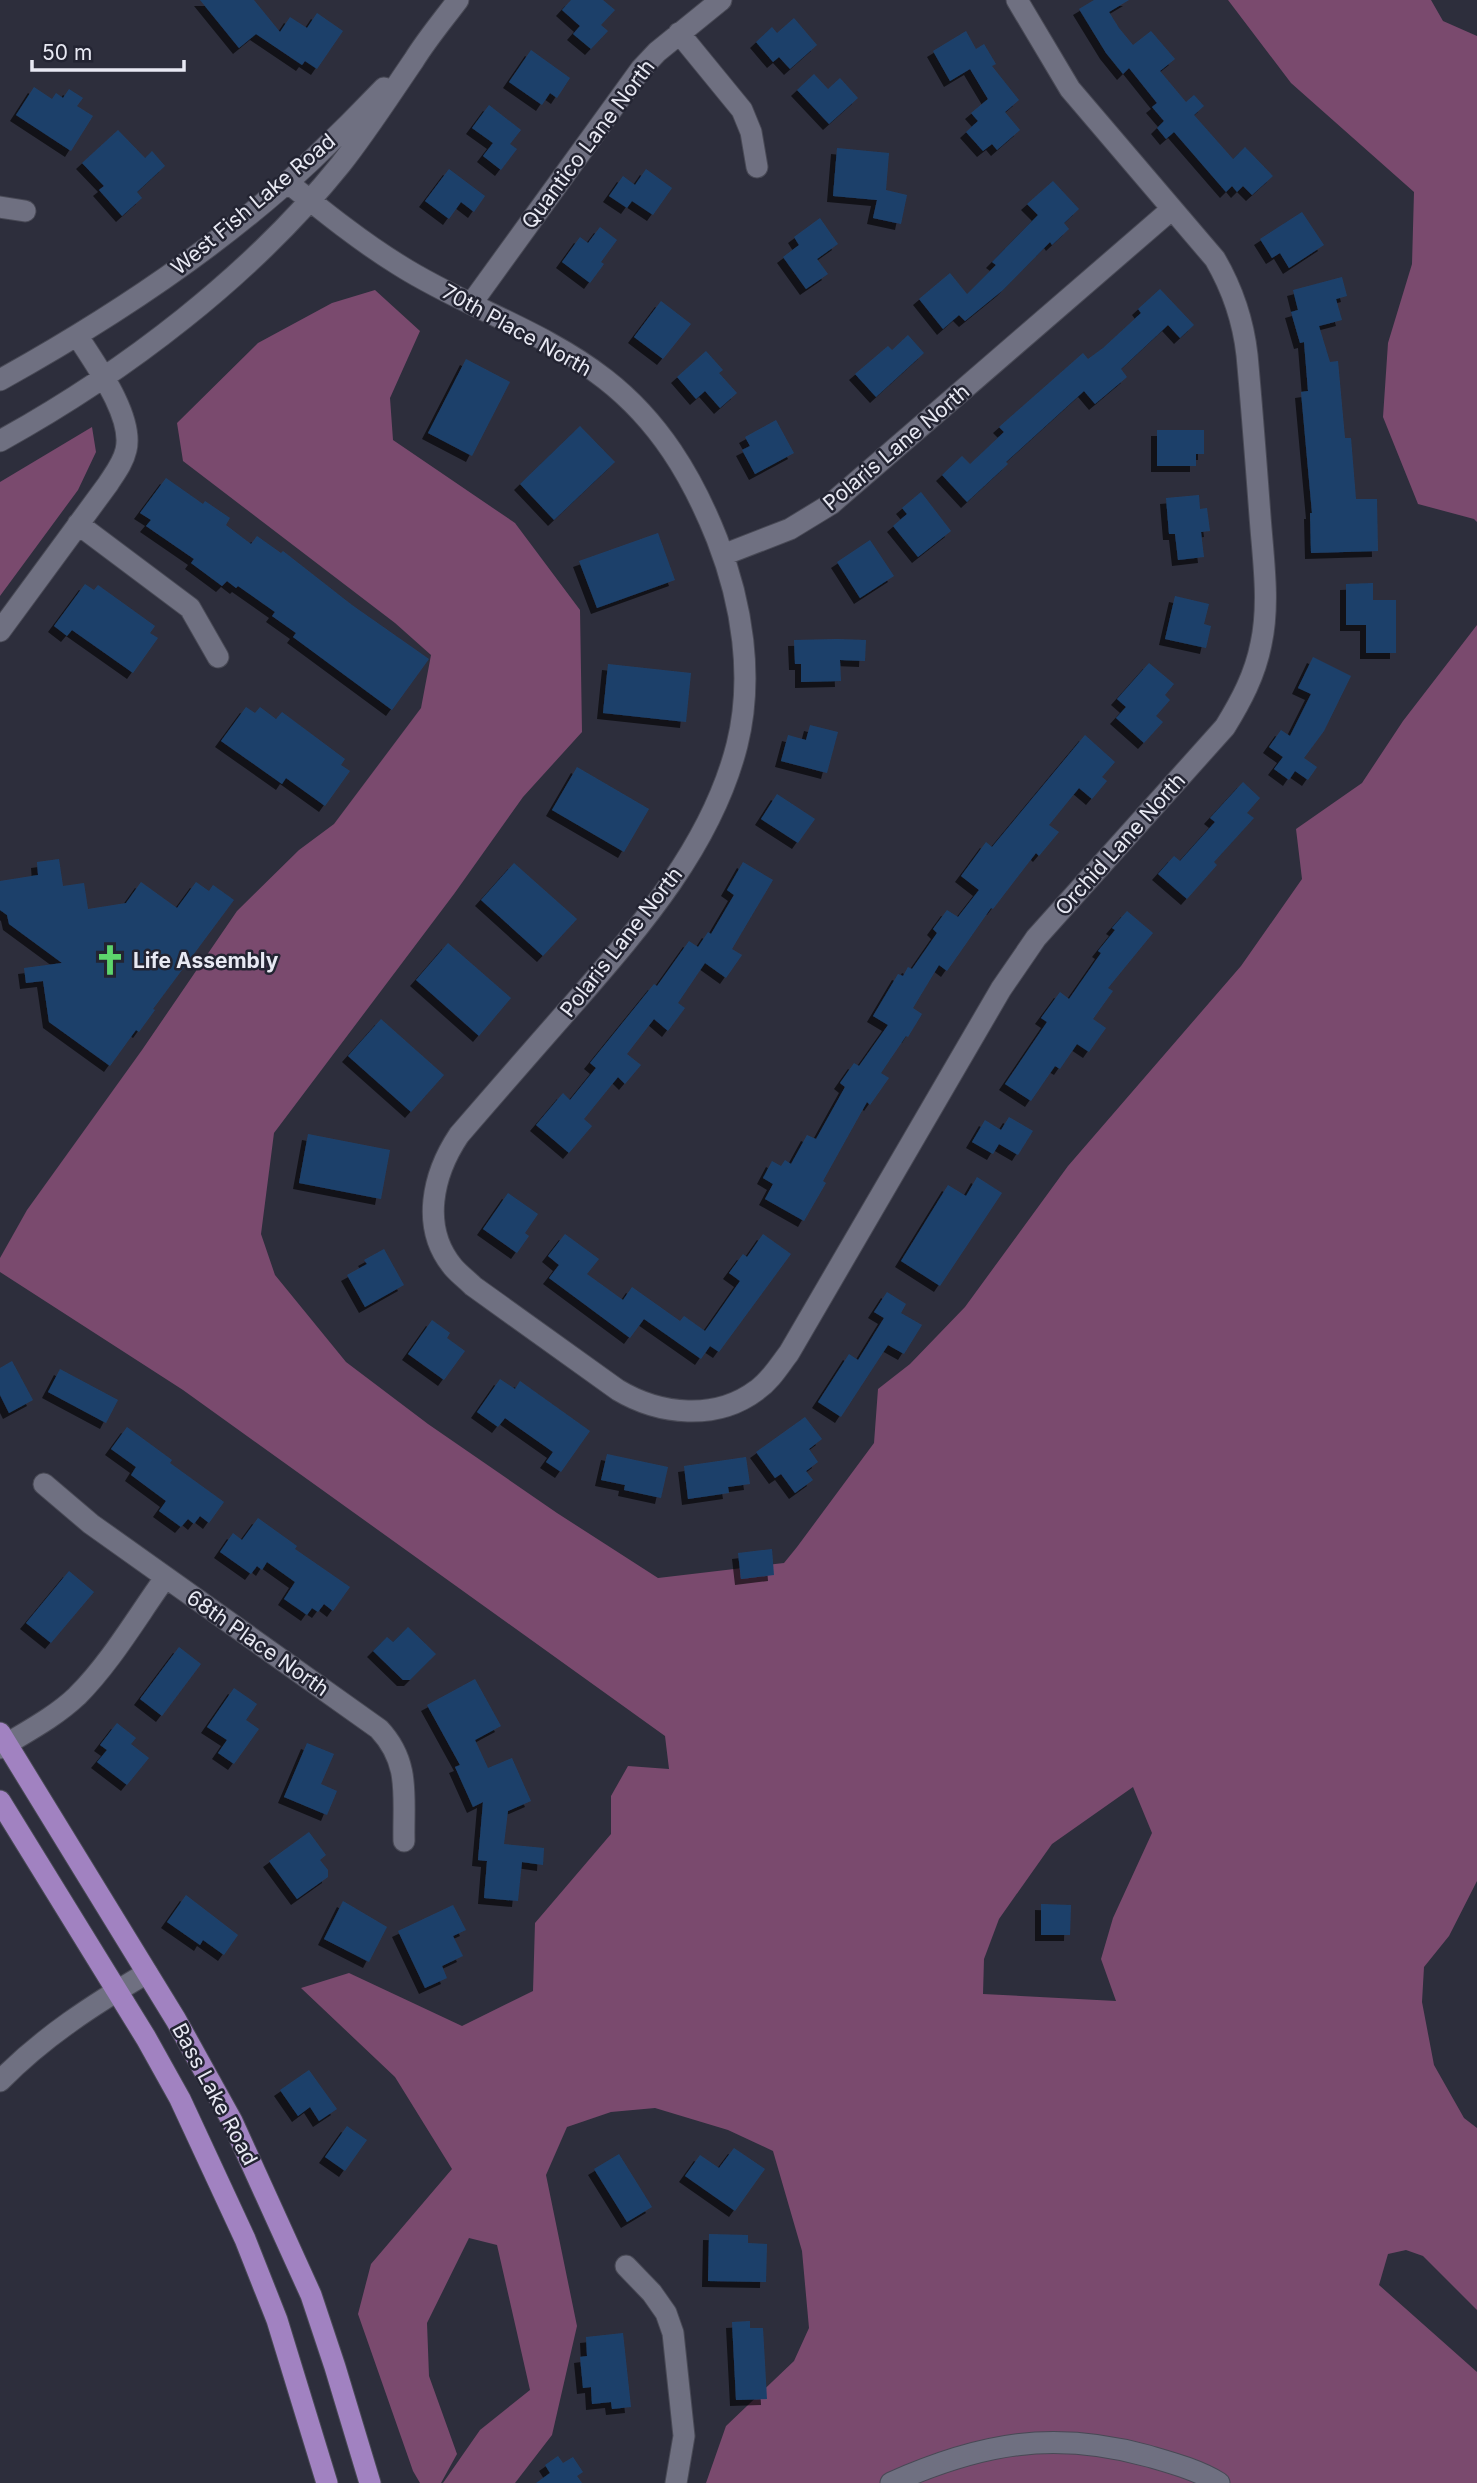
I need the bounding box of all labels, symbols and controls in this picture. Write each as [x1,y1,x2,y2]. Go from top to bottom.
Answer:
scale bar [32,28,184,72]
text: 50 m [42,40,92,65]
street label: Quantico Lane North [516,54,660,234]
street label: West Fish Lake Road [166,128,340,280]
street label: 70th Place North [438,279,596,381]
street label: Polaris Lane North [818,379,974,515]
street label: Orchid Lane North [1050,768,1190,920]
street label: Polaris Lane North [555,862,687,1022]
church icon: Life Assembly [93,943,127,977]
place label: Life Assembly [133,948,279,973]
street label: 68th Place North [182,1585,334,1701]
street label: Bass Lake Road [167,2019,263,2169]

